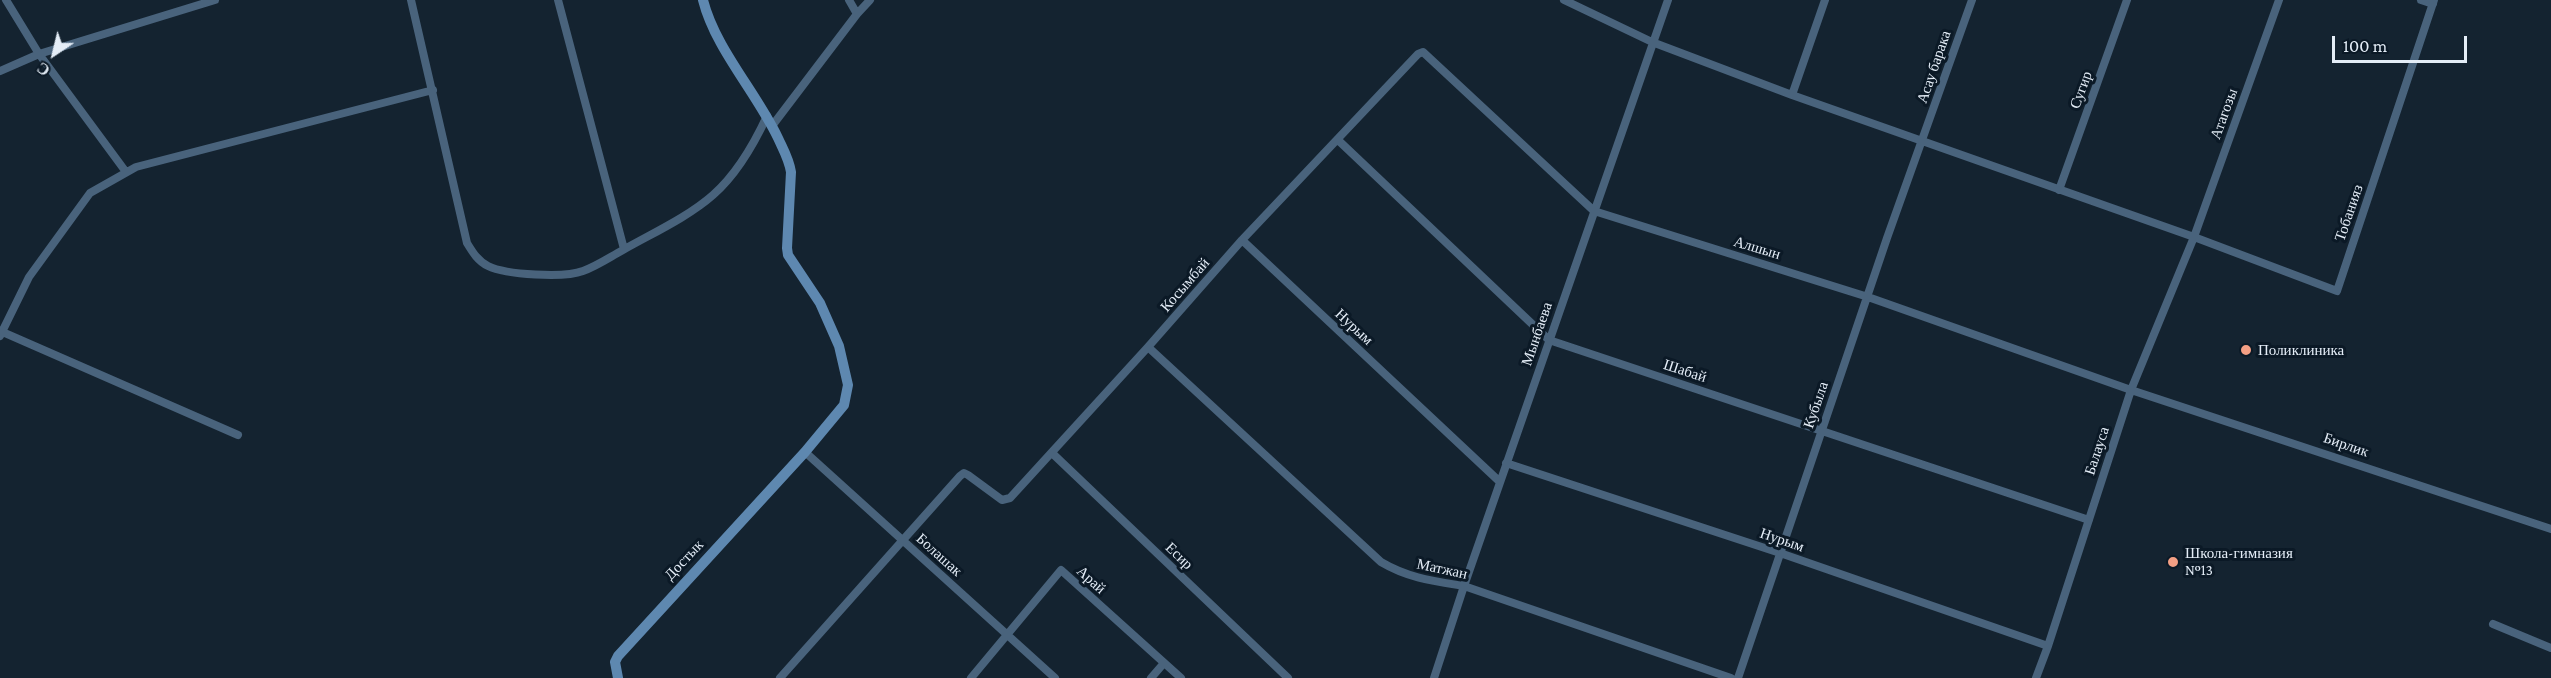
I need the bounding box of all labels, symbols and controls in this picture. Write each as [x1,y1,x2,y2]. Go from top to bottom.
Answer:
north arrow [24,24,84,84]
scale bar [2335,24,2470,62]
street label: Асау барака [1913,28,1955,106]
text: 100 m [2343,36,2387,56]
text: С [34,59,53,79]
street label: Сугир [2066,69,2096,111]
street label: Атагозы [2207,86,2241,142]
street label: Тобанияз [2331,182,2367,244]
street label: Алшын [1731,232,1783,264]
street label: Косымбай [1157,254,1213,316]
street label: Мынбаева [1518,300,1556,368]
street label: Нурым [1331,305,1377,349]
place label: Поликлиника [2258,341,2344,359]
marker: Поликлиника [2239,343,2253,357]
street label: Шабай [1661,356,1709,386]
street label: Кубыла [1800,379,1832,431]
street label: Балауса [2081,425,2113,477]
street label: Бирлик [2321,429,2371,461]
street label: Нурым [1758,524,1806,556]
street label: Болашак [912,530,966,580]
street label: Достык [661,536,707,584]
street label: Есир [1161,539,1197,573]
place label: Школа-гимназия №13 [2185,544,2293,579]
street label: Матжан [1415,555,1469,583]
marker: Школа-гимназия №13 [2166,555,2180,569]
street label: Арай [1073,562,1109,598]

